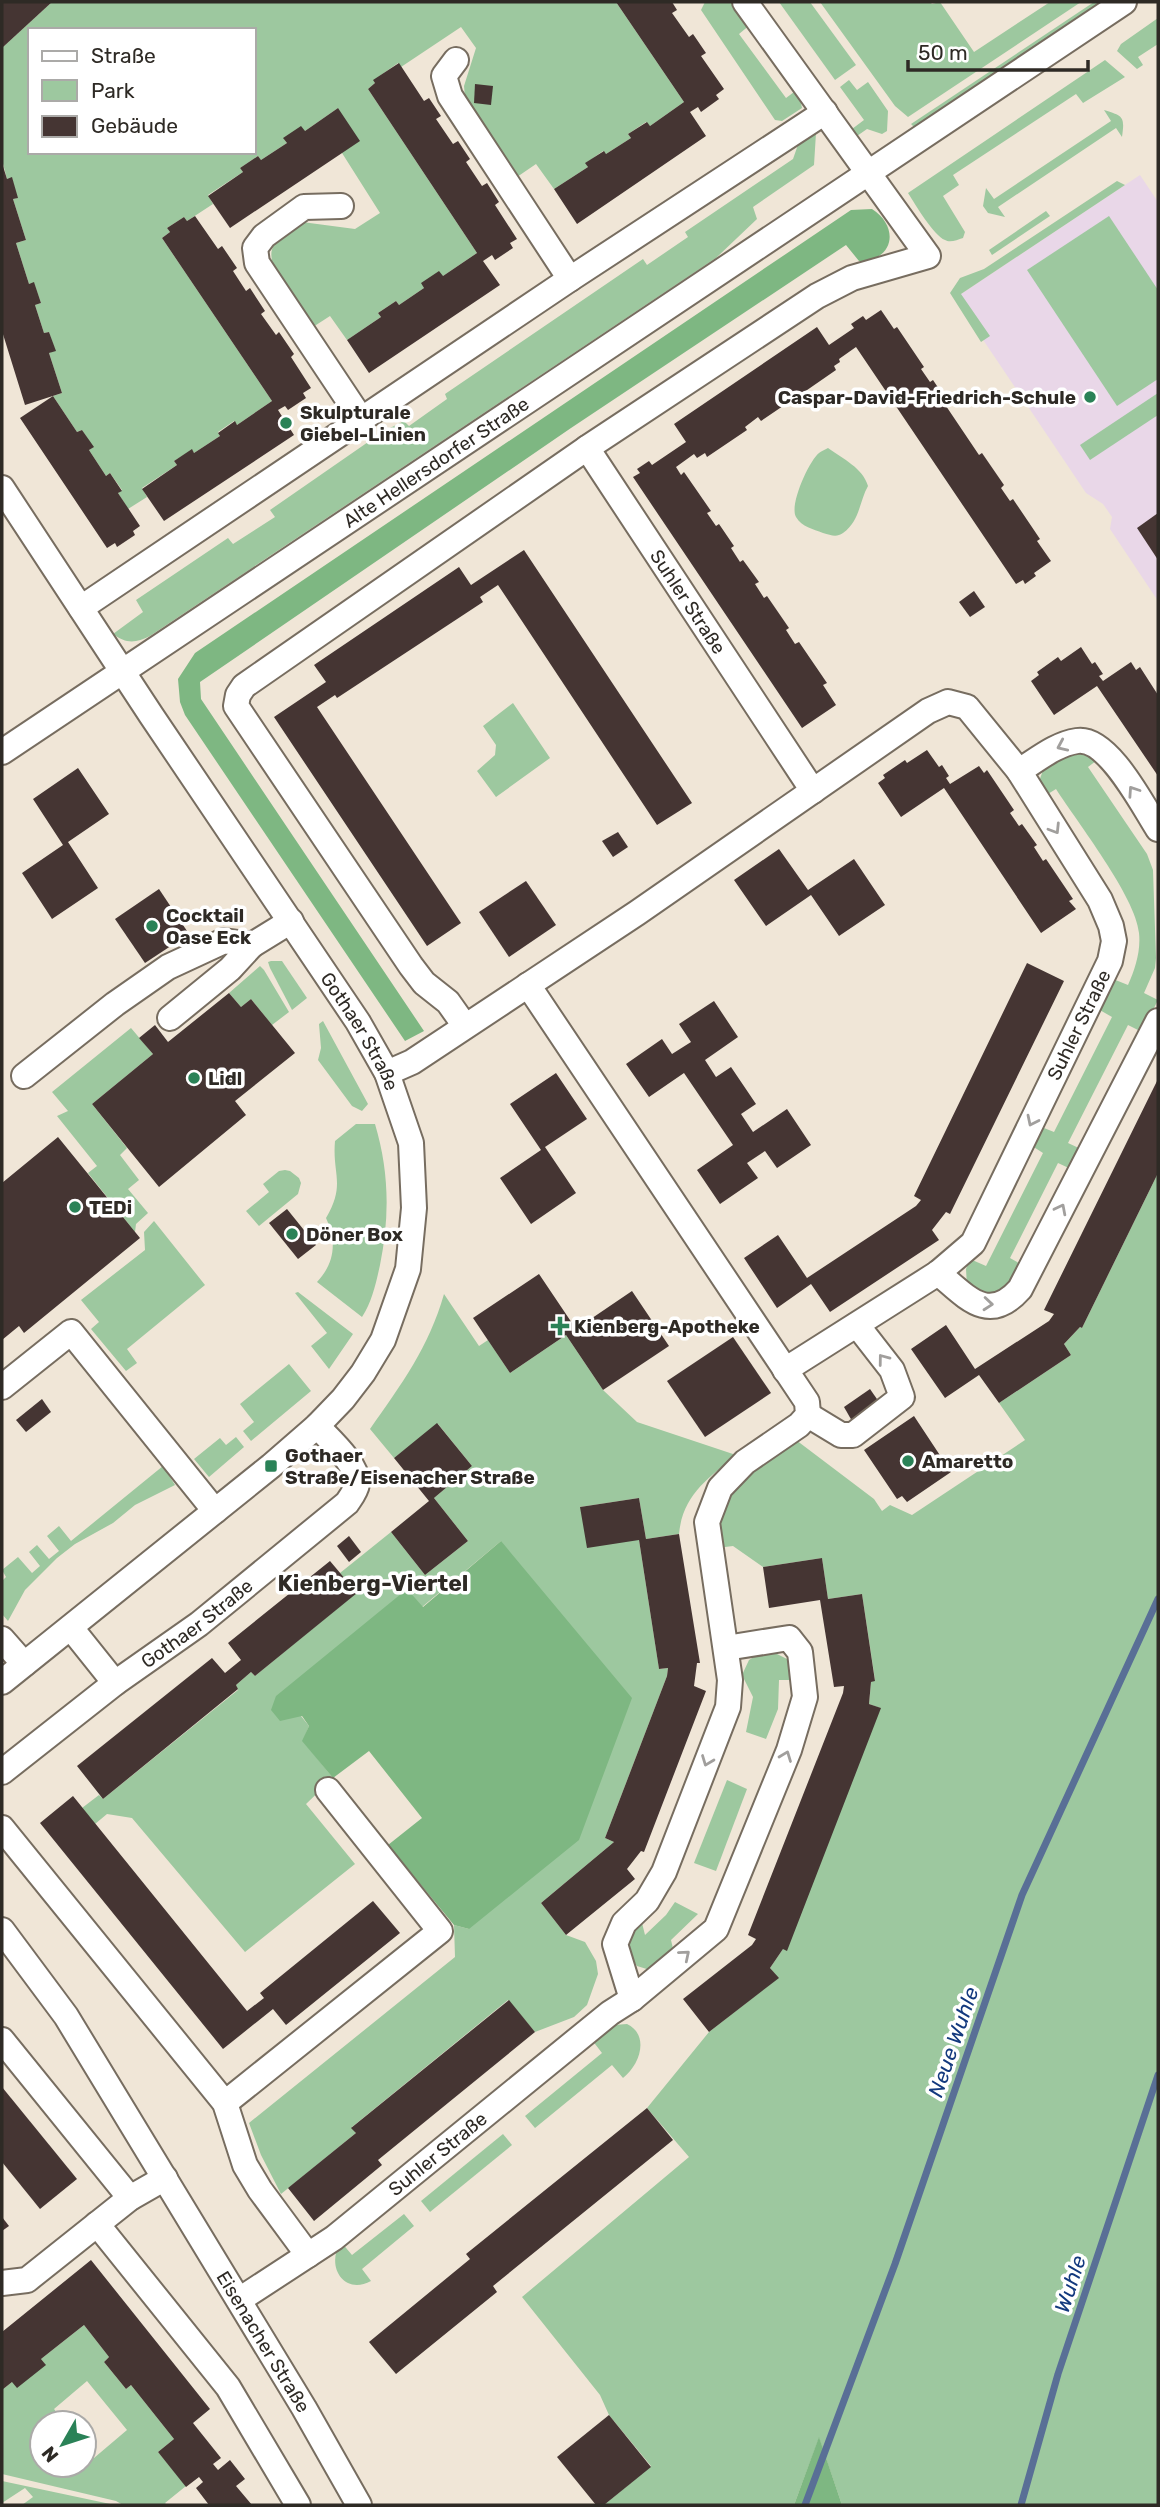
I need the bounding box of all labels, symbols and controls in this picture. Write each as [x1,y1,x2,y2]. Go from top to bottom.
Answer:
legend [28,28,256,154]
scale bar [908,28,1088,72]
text: 50 m [918,40,968,65]
text: Straße [91,43,156,68]
text: Park [91,78,135,103]
text: Gebäude [91,113,178,138]
place label: Caspar-David-Friedrich-Schule [778,386,1076,409]
marker: Caspar-David-Friedrich-Schule [1082,389,1098,405]
street label: Alte Hellersdorfer Straße [339,392,533,532]
place label: Skulpturale Giebel-Linien [300,401,426,446]
marker: Skulpturale Giebel-Linien [278,415,294,431]
street label: Suhler Straße [646,545,731,658]
one-way arrow [1057,738,1069,752]
one-way arrow [1129,786,1141,799]
one-way arrow [1047,822,1060,835]
place label: Cocktail Oase Eck [166,904,251,949]
marker: Cocktail Oase Eck [144,918,160,934]
street label: Suhler Straße [1042,966,1116,1084]
street label: Gothaer Straße [316,968,404,1093]
place label: Lidl [208,1067,242,1090]
marker: Lidl [186,1070,202,1086]
one-way arrow [1027,1114,1041,1126]
place label: TEDi [89,1196,132,1219]
marker: TEDi [67,1199,83,1215]
one-way arrow [1053,1204,1067,1216]
place label: Döner Box [306,1223,403,1246]
marker: Döner Box [284,1226,300,1242]
one-way arrow [983,1296,994,1311]
place label: Kienberg-Apotheke [574,1315,760,1338]
marker: Kienberg-Apotheke [552,1318,568,1334]
one-way arrow [879,1354,892,1367]
place label: Gothaer Straße/Eisenacher Straße [285,1444,535,1489]
place label: Amaretto [922,1450,1013,1473]
marker: Amaretto [900,1453,916,1469]
marker: Gothaer Straße/Eisenacher Straße [263,1458,279,1474]
district label: Kienberg-Viertel [278,1569,468,1597]
street label: Gothaer Straße [136,1574,257,1673]
one-way arrow [778,1751,792,1763]
one-way arrow [702,1754,716,1766]
one-way arrow [677,1951,689,1964]
water label: Neue Wuhle [923,1983,984,2100]
street label: Suhler Straße [384,2107,491,2201]
water label: Wuhle [1049,2252,1091,2316]
street label: Eisenacher Straße [212,2267,315,2416]
north arrow [28,2409,98,2479]
text: N [37,2442,63,2467]

